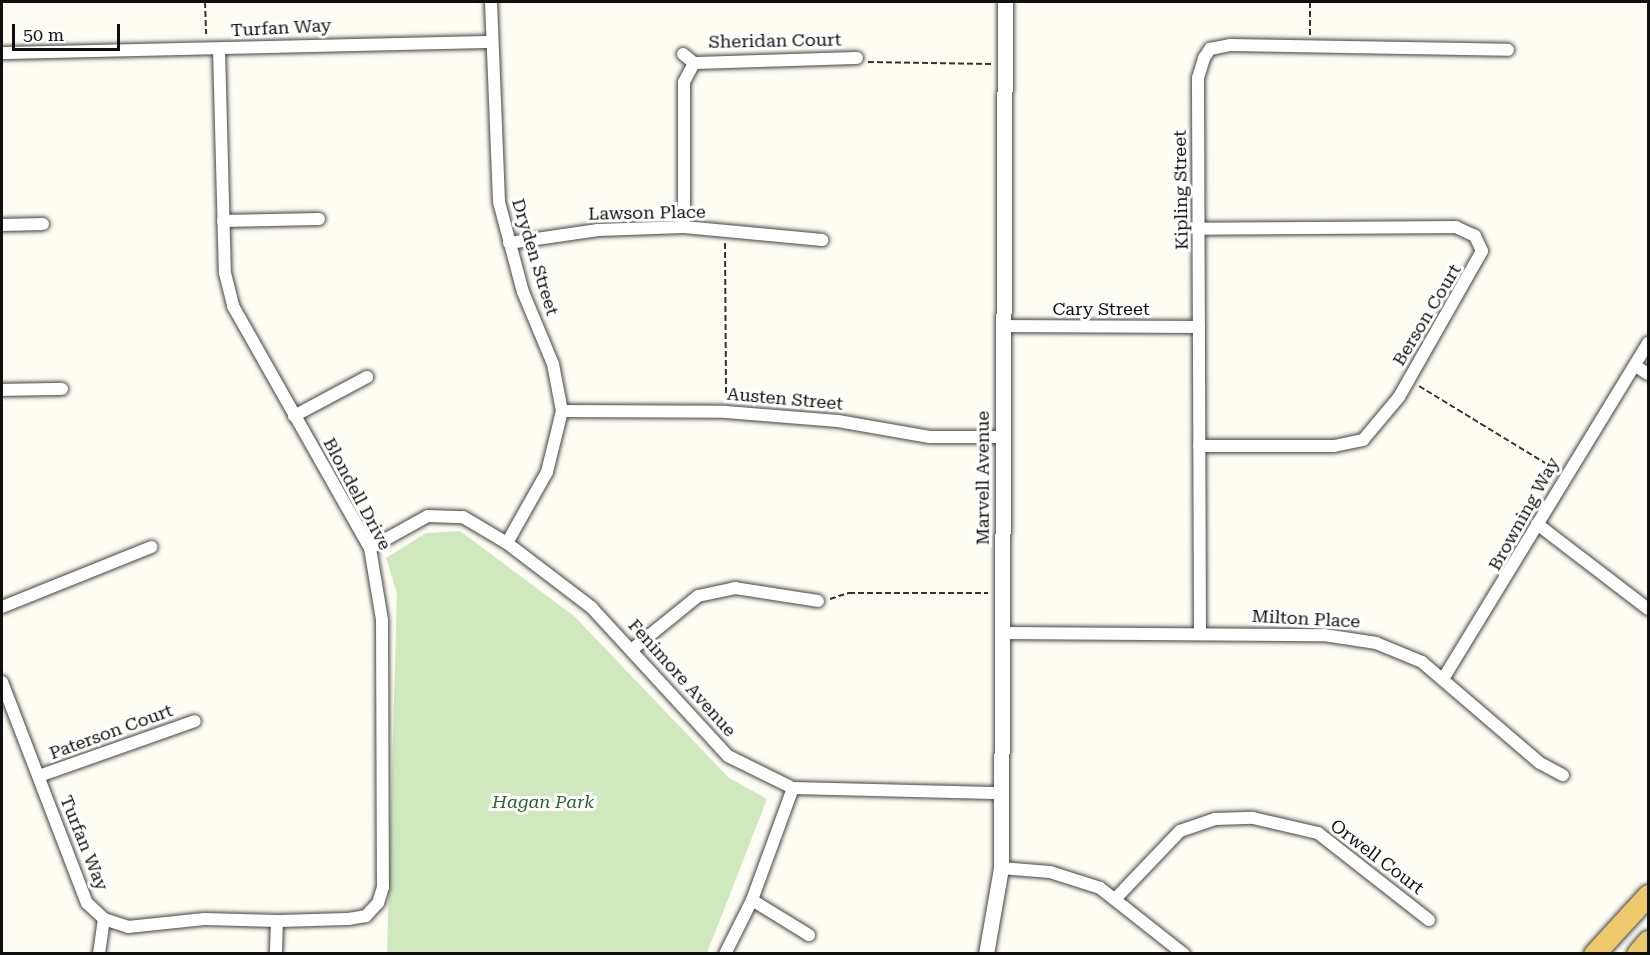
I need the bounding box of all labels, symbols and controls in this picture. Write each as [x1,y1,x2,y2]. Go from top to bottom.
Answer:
scale bar [15,12,123,50]
street label: Turfan Way [230,15,332,41]
text: 50 m [23,24,64,45]
street label: Sheridan Court [708,29,842,53]
street label: Kipling Street [1169,130,1193,250]
street label: Dryden Street [507,196,563,318]
street label: Lawson Place [588,201,706,225]
street label: Berson Court [1388,260,1466,370]
street label: Cary Street [1052,298,1150,320]
street label: Austen Street [726,383,844,415]
street label: Marvell Avenue [972,411,994,545]
street label: Blondell Drive [318,434,396,554]
street label: Browning Way [1484,454,1564,574]
street label: Milton Place [1251,605,1361,633]
street label: Fenimore Avenue [623,615,741,741]
street label: Paterson Court [46,700,176,764]
park label: Hagan Park [492,791,594,813]
street label: Turfan Way [55,792,113,894]
street label: Orwell Court [1326,815,1428,899]

